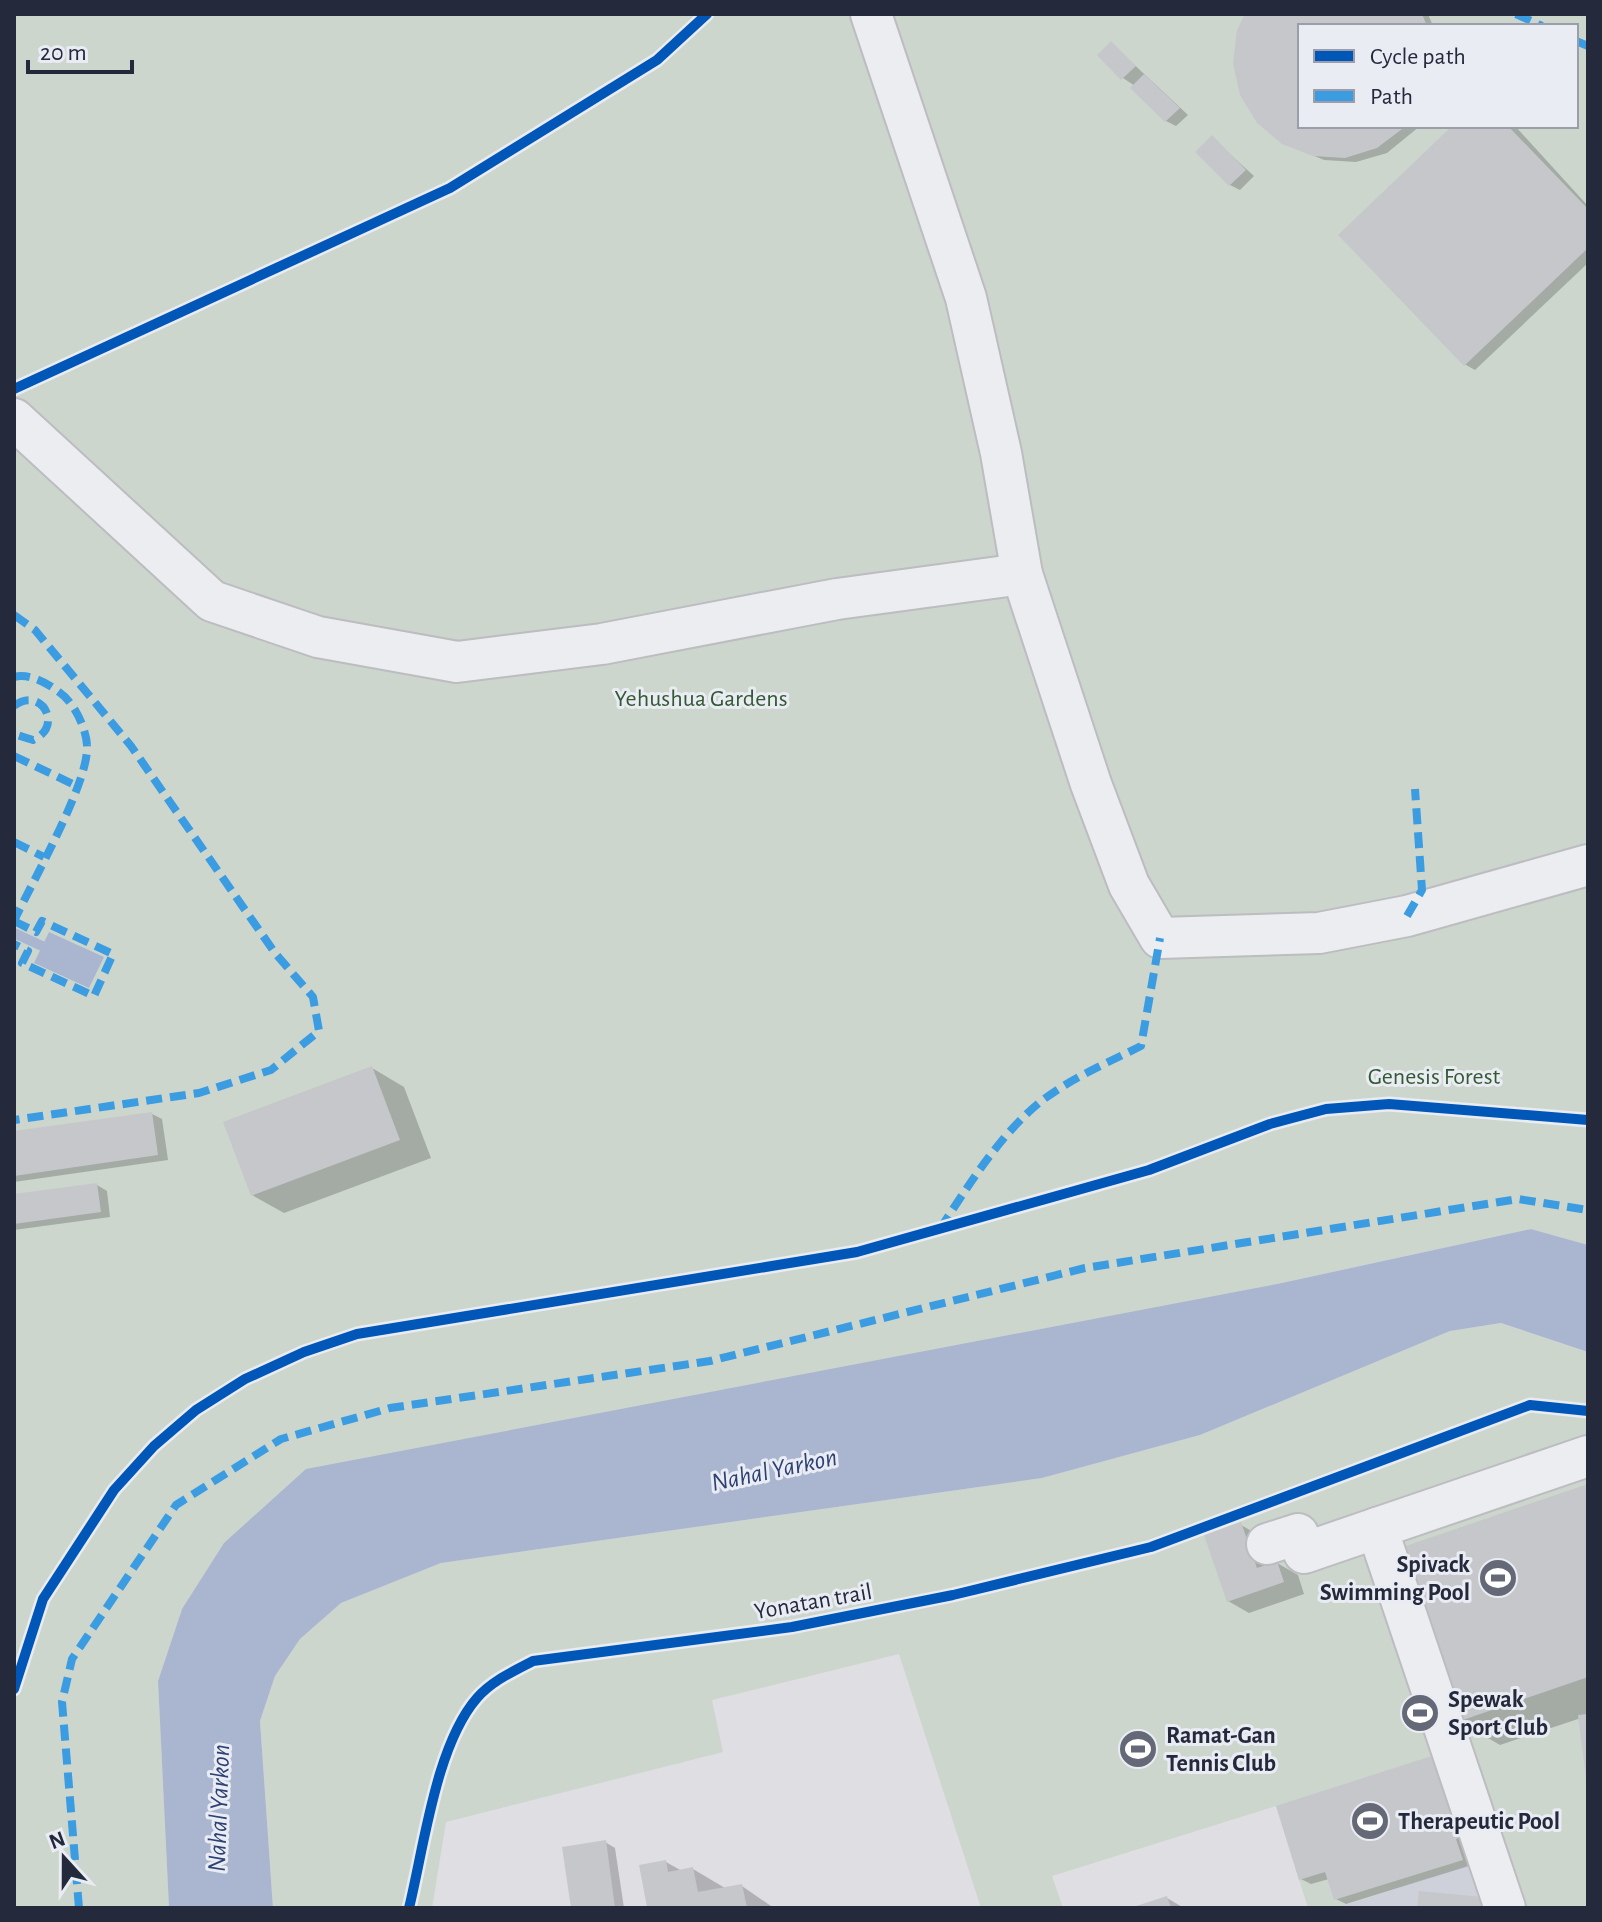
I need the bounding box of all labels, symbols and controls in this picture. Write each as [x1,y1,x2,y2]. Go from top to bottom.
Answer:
scale bar [28,24,132,74]
legend [1298,24,1578,128]
text: 20 m [40,41,87,65]
text: Cycle path [1370,45,1466,69]
text: Path [1370,85,1413,109]
park label: Yehushua Gardens [614,687,788,711]
park label: Genesis Forest [1368,1065,1501,1089]
water label: Nahal Yarkon [709,1444,839,1496]
place label: Spivack Swimming Pool [1320,1553,1470,1605]
sports icon: Spivack Swimming Pool [1477,1557,1519,1599]
street label: Yonatan trail [752,1580,874,1624]
place label: Spewak Sport Club [1448,1688,1548,1740]
sports icon: Spewak Sport Club [1399,1692,1441,1734]
place label: Ramat-Gan Tennis Club [1166,1724,1276,1776]
sports icon: Ramat-Gan Tennis Club [1117,1728,1159,1770]
water label: Nahal Yarkon [204,1744,234,1872]
sports icon: Therapeutic Pool [1349,1800,1391,1842]
place label: Therapeutic Pool [1398,1810,1560,1834]
north arrow [24,1818,104,1898]
text: N [46,1827,68,1853]

